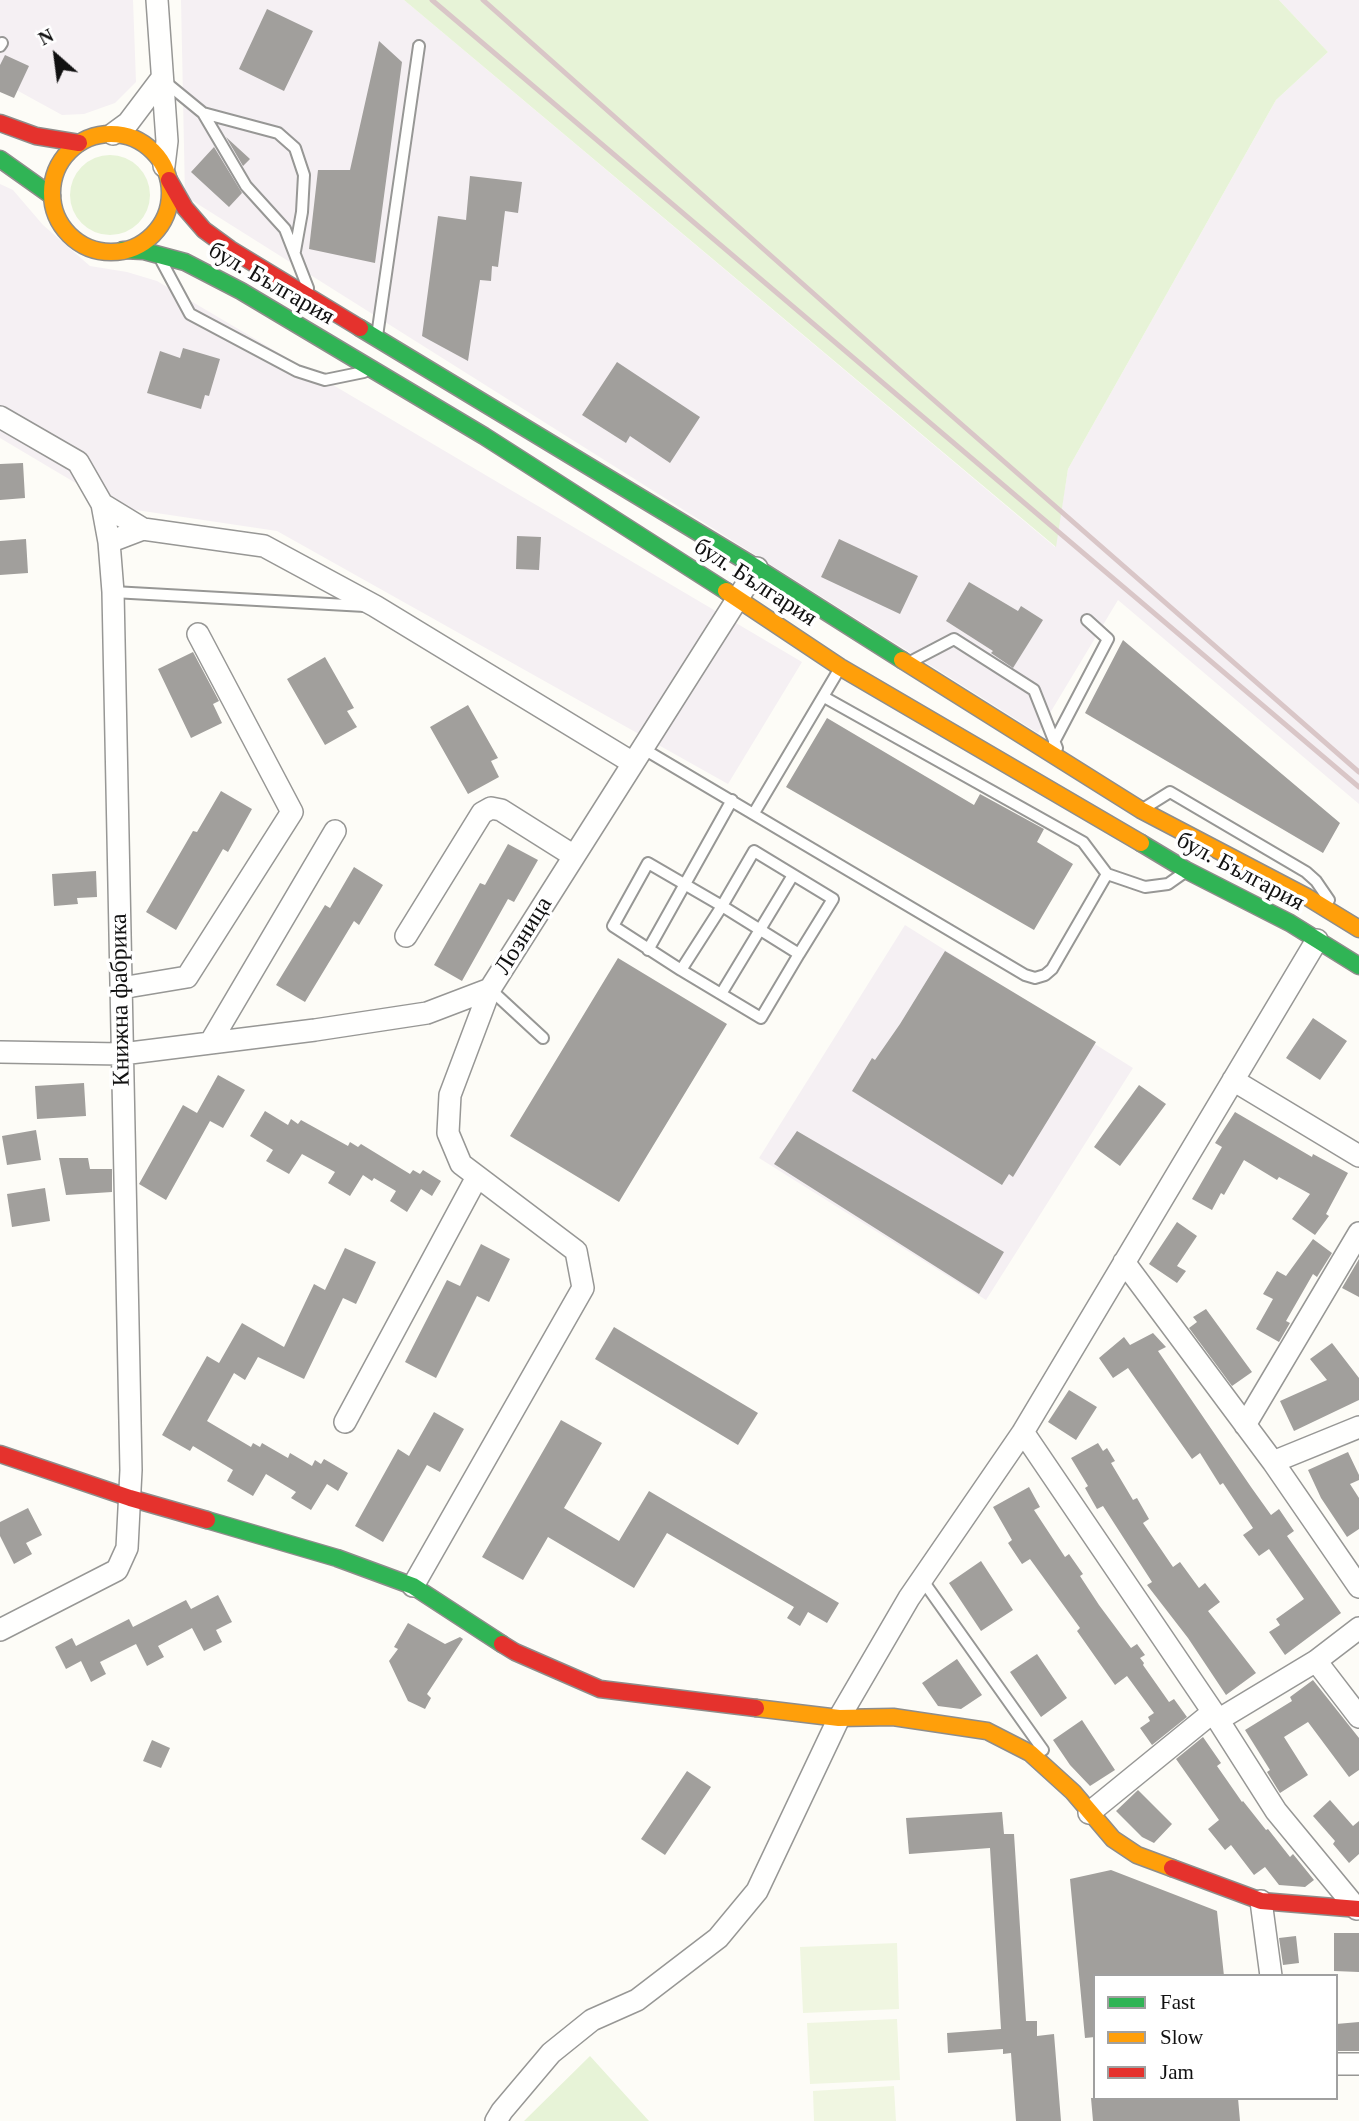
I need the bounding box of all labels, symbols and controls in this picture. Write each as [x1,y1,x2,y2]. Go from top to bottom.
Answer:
north arrow [21,21,91,91]
text: N [35,25,57,50]
street label: бул. България [203,236,339,332]
street label: бул. България [688,533,822,633]
street label: бул. България [1171,826,1309,918]
street label: Лозница [489,892,559,980]
street label: Книжна фабрика [105,913,137,1087]
legend [1093,1974,1338,2100]
text: Fast [1160,1990,1195,2014]
text: Slow [1160,2025,1203,2049]
text: Jam [1160,2060,1194,2084]

